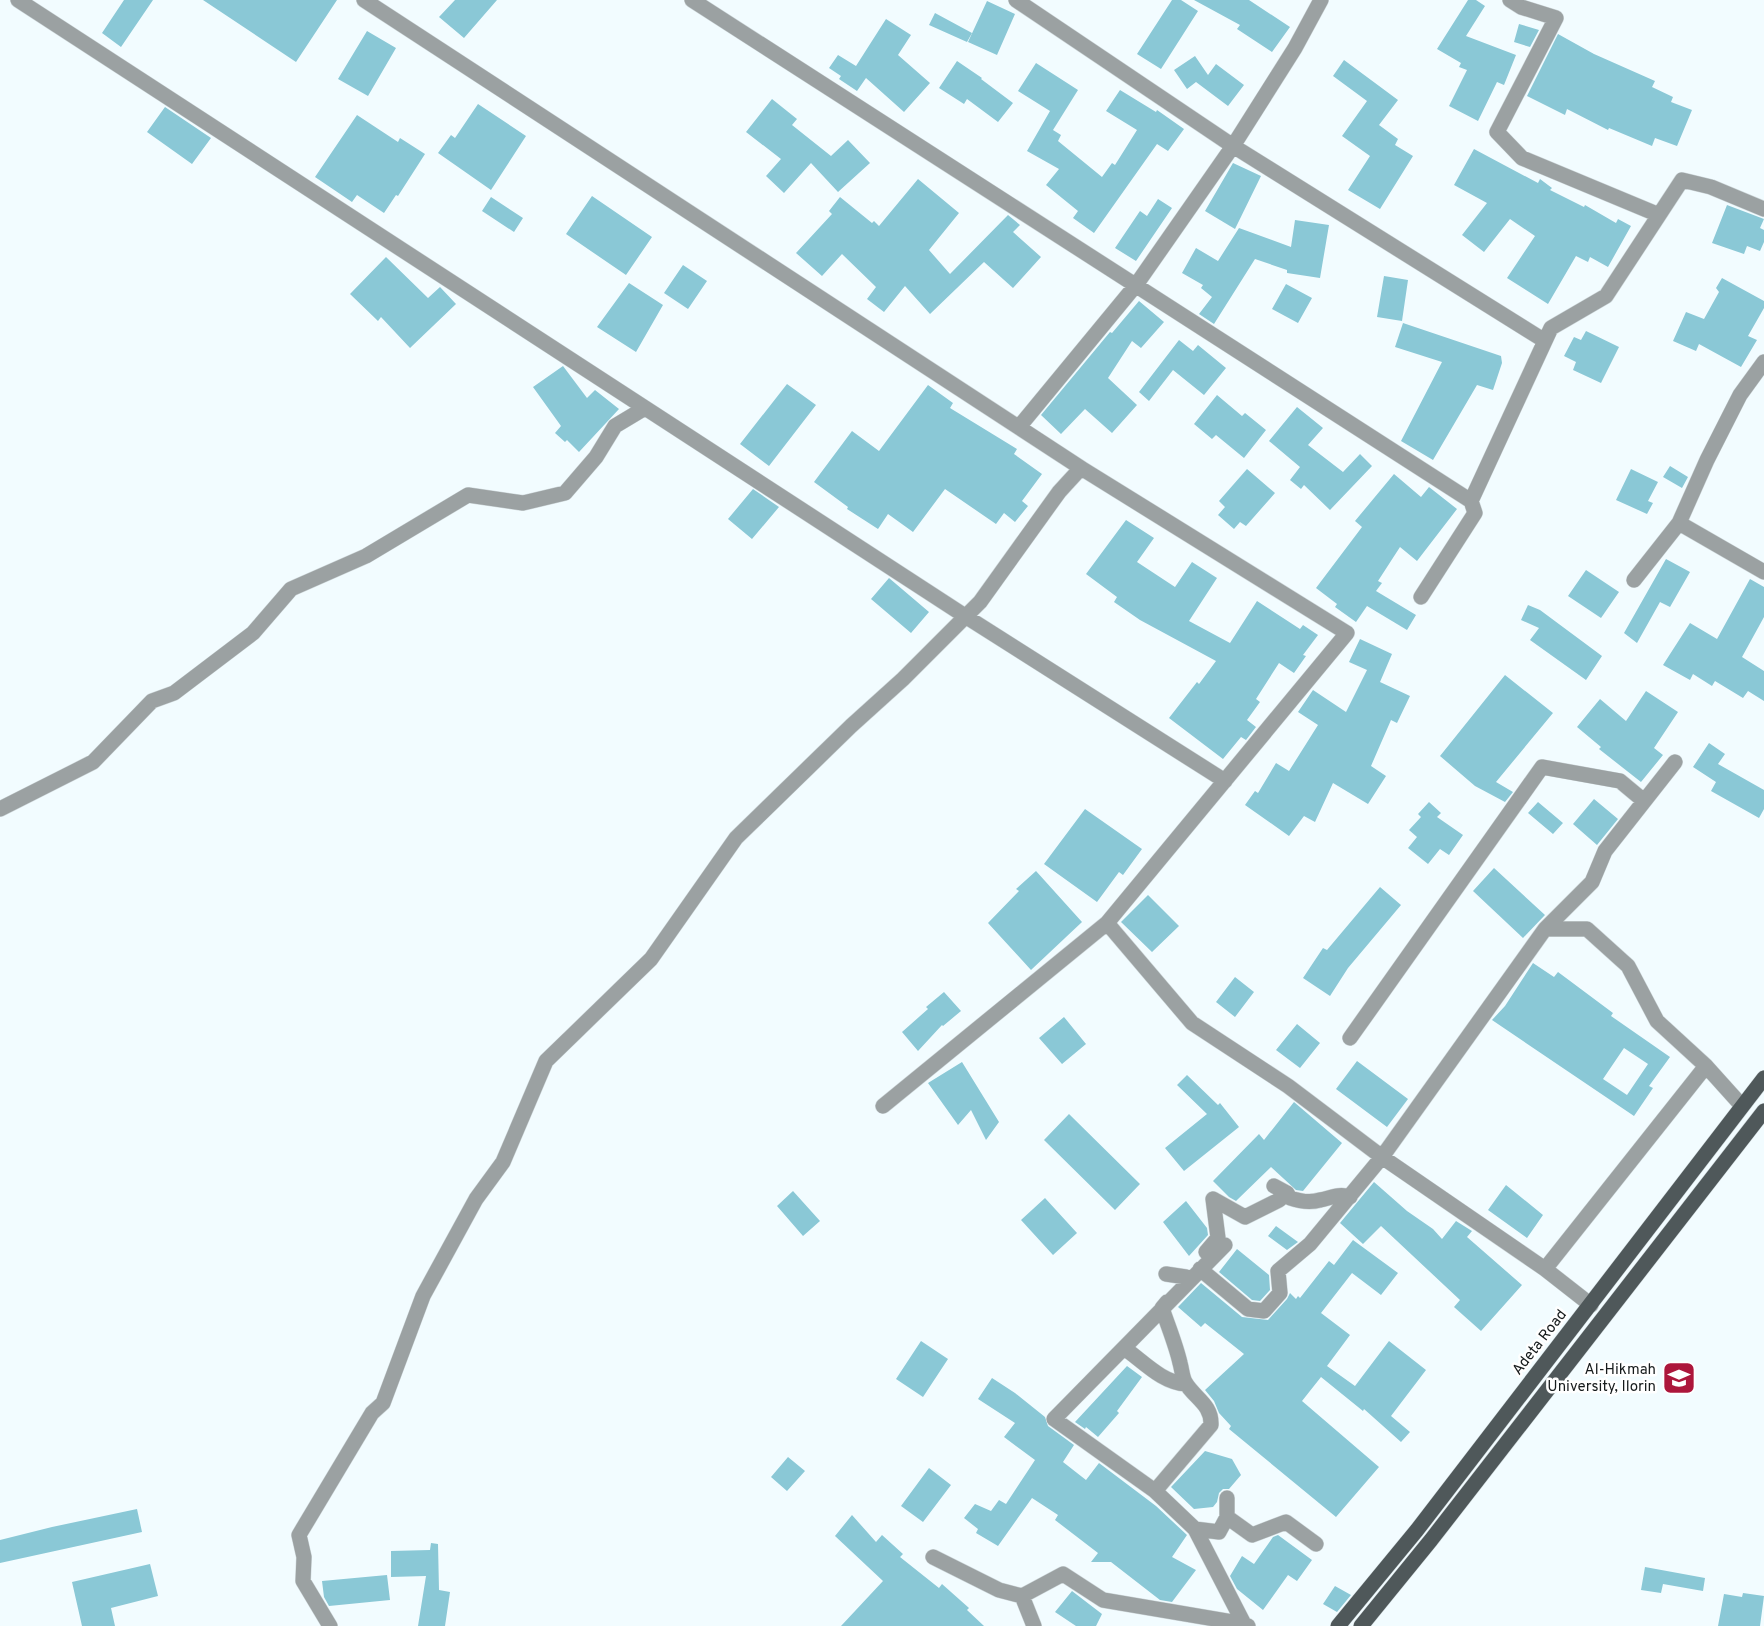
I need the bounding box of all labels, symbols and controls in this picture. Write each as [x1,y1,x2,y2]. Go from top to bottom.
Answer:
street label: Adeta Road [1509,1306,1572,1380]
school or university icon: Al-Hikmah University, Ilorin [1661,1360,1697,1396]
place label: Al-Hikmah University, Ilorin [1547,1361,1656,1397]

